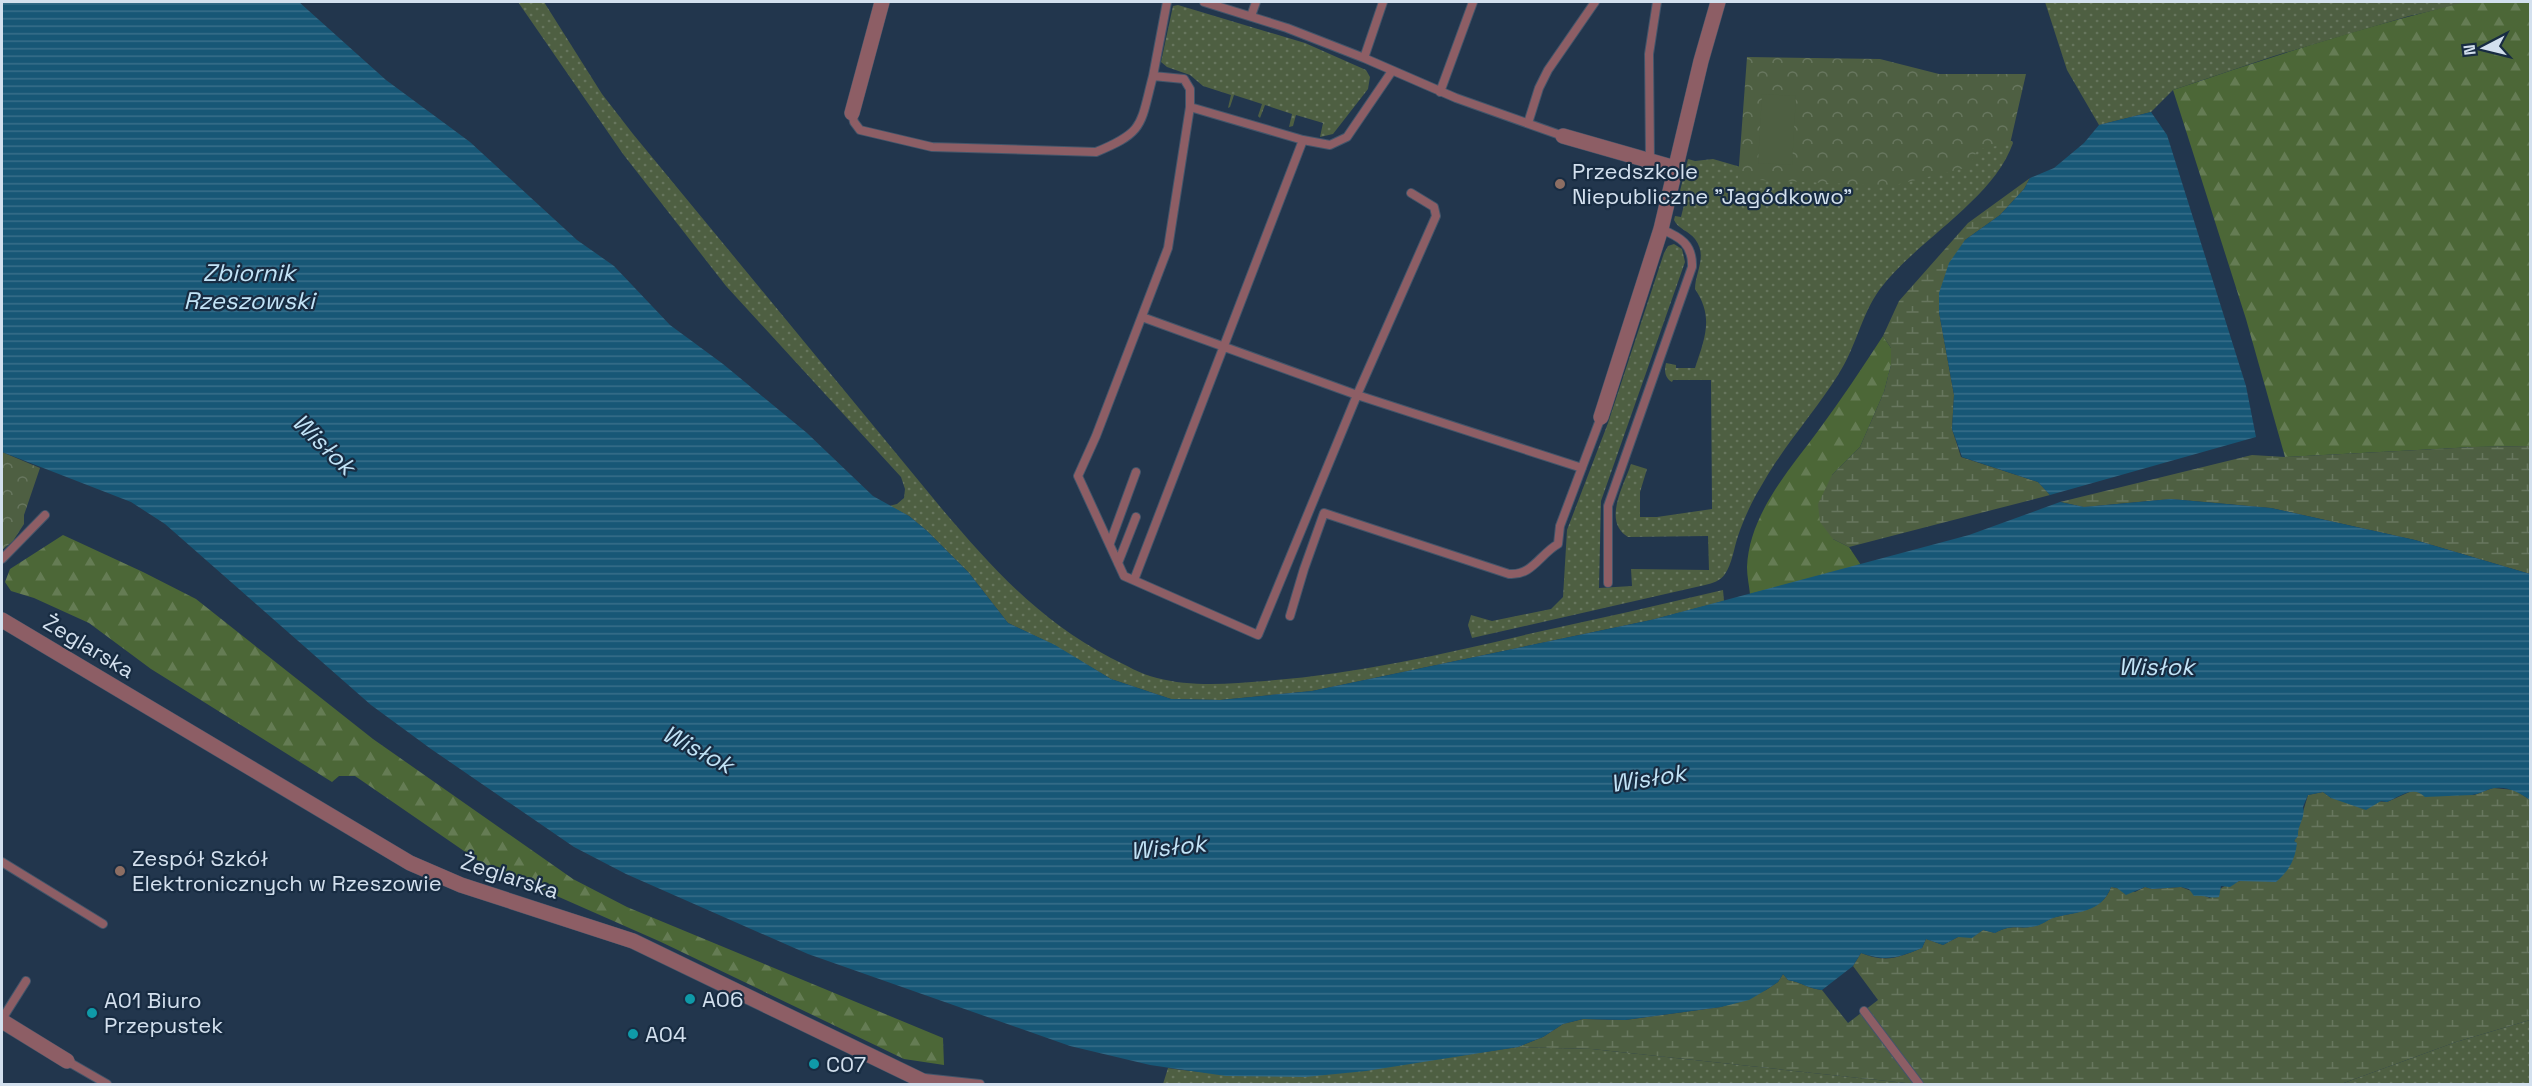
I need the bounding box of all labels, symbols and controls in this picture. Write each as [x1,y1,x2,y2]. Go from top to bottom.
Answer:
north arrow [2454,18,2514,78]
text: N [2459,43,2481,56]
place label: Przedszkole Niepubliczne "Jagódkowo" [1572,157,1852,210]
marker: Przedszkole Niepubliczne "Jagódkowo" [1553,177,1567,191]
water label: Zbiornik Rzeszowski [183,257,318,316]
water label: Wisłok [286,406,364,484]
street label: Żeglarska [38,608,140,684]
water label: Wisłok [2118,651,2197,682]
water label: Wisłok [657,717,742,782]
water label: Wisłok [1608,756,1691,799]
water label: Wisłok [1129,827,1211,866]
place label: Zespół Szkół Elektronicznych w Rzeszowie [132,844,442,897]
street label: Żeglarska [457,847,563,905]
marker: Zespół Szkół Elektronicznych w Rzeszowie [113,864,127,878]
place label: A06 [702,985,743,1013]
place label: A01 Biuro Przepustek [104,986,223,1039]
marker: A06 [683,992,697,1006]
marker: A01 Biuro Przepustek [85,1006,99,1020]
place label: A04 [645,1020,687,1048]
marker: A04 [626,1027,640,1041]
place label: C07 [826,1050,866,1078]
marker: C07 [807,1057,821,1071]

